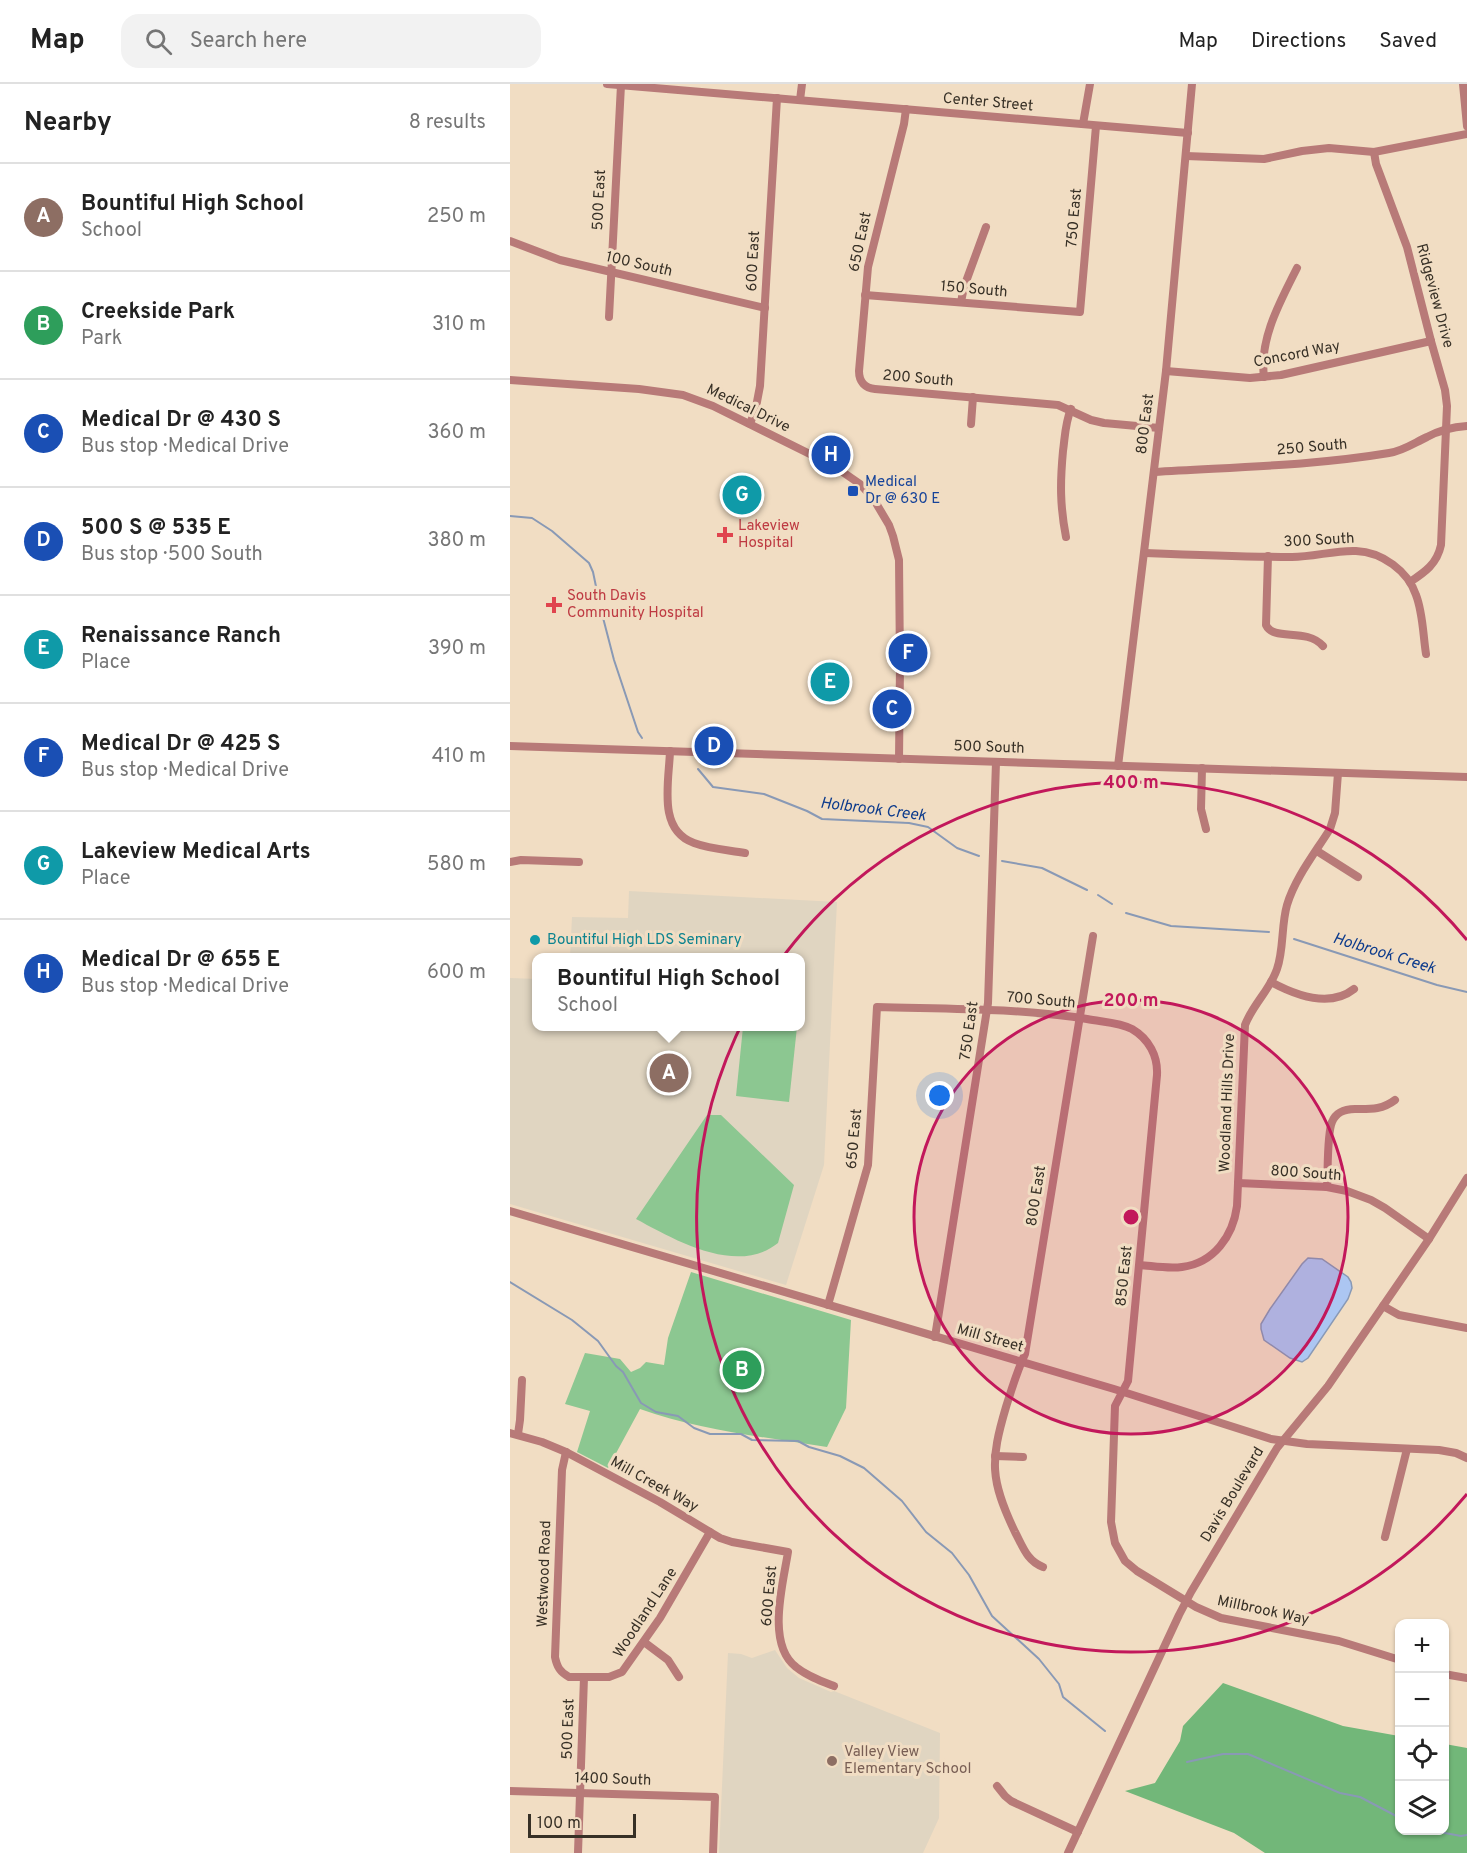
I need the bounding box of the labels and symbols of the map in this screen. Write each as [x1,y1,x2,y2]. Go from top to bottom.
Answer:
street label: Center Street [942,90,1034,116]
street label: 500 East [589,169,611,231]
street label: 750 East [1063,187,1087,249]
street label: 650 East [845,210,877,274]
street label: 600 East [743,230,765,292]
street label: Ridgeview Drive [1411,242,1457,350]
street label: 100 South [604,248,674,282]
street label: 150 South [940,278,1008,302]
street label: Concord Way [1252,337,1342,373]
street label: 200 South [882,366,954,392]
street label: Medical Drive [703,381,793,437]
street label: 800 East [1133,393,1159,455]
pin: H [812,432,850,478]
street label: 250 South [1276,435,1348,461]
pin: G [722,472,762,518]
place label: Medical Dr @ 630 E [865,473,940,509]
marker: Medical Dr @ 630 E [846,484,860,498]
place label: Lakeview Hospital [738,517,800,553]
marker: Lakeview Hospital [716,526,734,544]
street label: 300 South [1283,530,1355,552]
place label: South Davis Community Hospital [567,587,704,623]
marker: South Davis Community Hospital [545,596,563,614]
pin: F [888,630,928,676]
pin: E [810,660,850,704]
pin: C [872,686,911,732]
pin: D [694,724,734,768]
street label: 500 South [953,737,1025,759]
text: 400 m [1103,772,1159,795]
water label: Holbrook Creek [819,794,928,827]
water label: Holbrook Creek [1330,929,1439,979]
place label: Bountiful High LDS Seminary [547,931,742,950]
marker: Bountiful High LDS Seminary [528,933,542,947]
street label: 700 South [1006,989,1076,1013]
text: 200 m [1103,990,1159,1013]
street label: 750 East [956,1000,984,1062]
street label: Woodland Hills Drive [1216,1033,1240,1173]
pin: A [650,1050,688,1096]
your location [925,1081,954,1110]
street label: 650 East [843,1108,867,1170]
street label: 800 South [1270,1162,1342,1186]
street label: 800 East [1023,1164,1051,1228]
centre of rings [1121,1207,1141,1227]
street label: 850 East [1112,1245,1138,1307]
street label: Mill Street [954,1320,1026,1358]
pin: B [722,1348,762,1392]
street label: Davis Boulevard [1197,1444,1269,1546]
street label: Mill Creek Way [607,1453,702,1517]
street label: Westwood Road [534,1520,556,1628]
street label: Woodland Lane [610,1564,682,1662]
street label: 600 East [758,1565,782,1627]
street label: Millbrook Way [1215,1592,1311,1630]
street label: 500 East [558,1698,580,1760]
place label: Valley View Elementary School [844,1743,971,1779]
marker: Valley View Elementary School [825,1754,839,1768]
street label: 1400 South [574,1769,652,1791]
scale bar [528,1811,636,1838]

